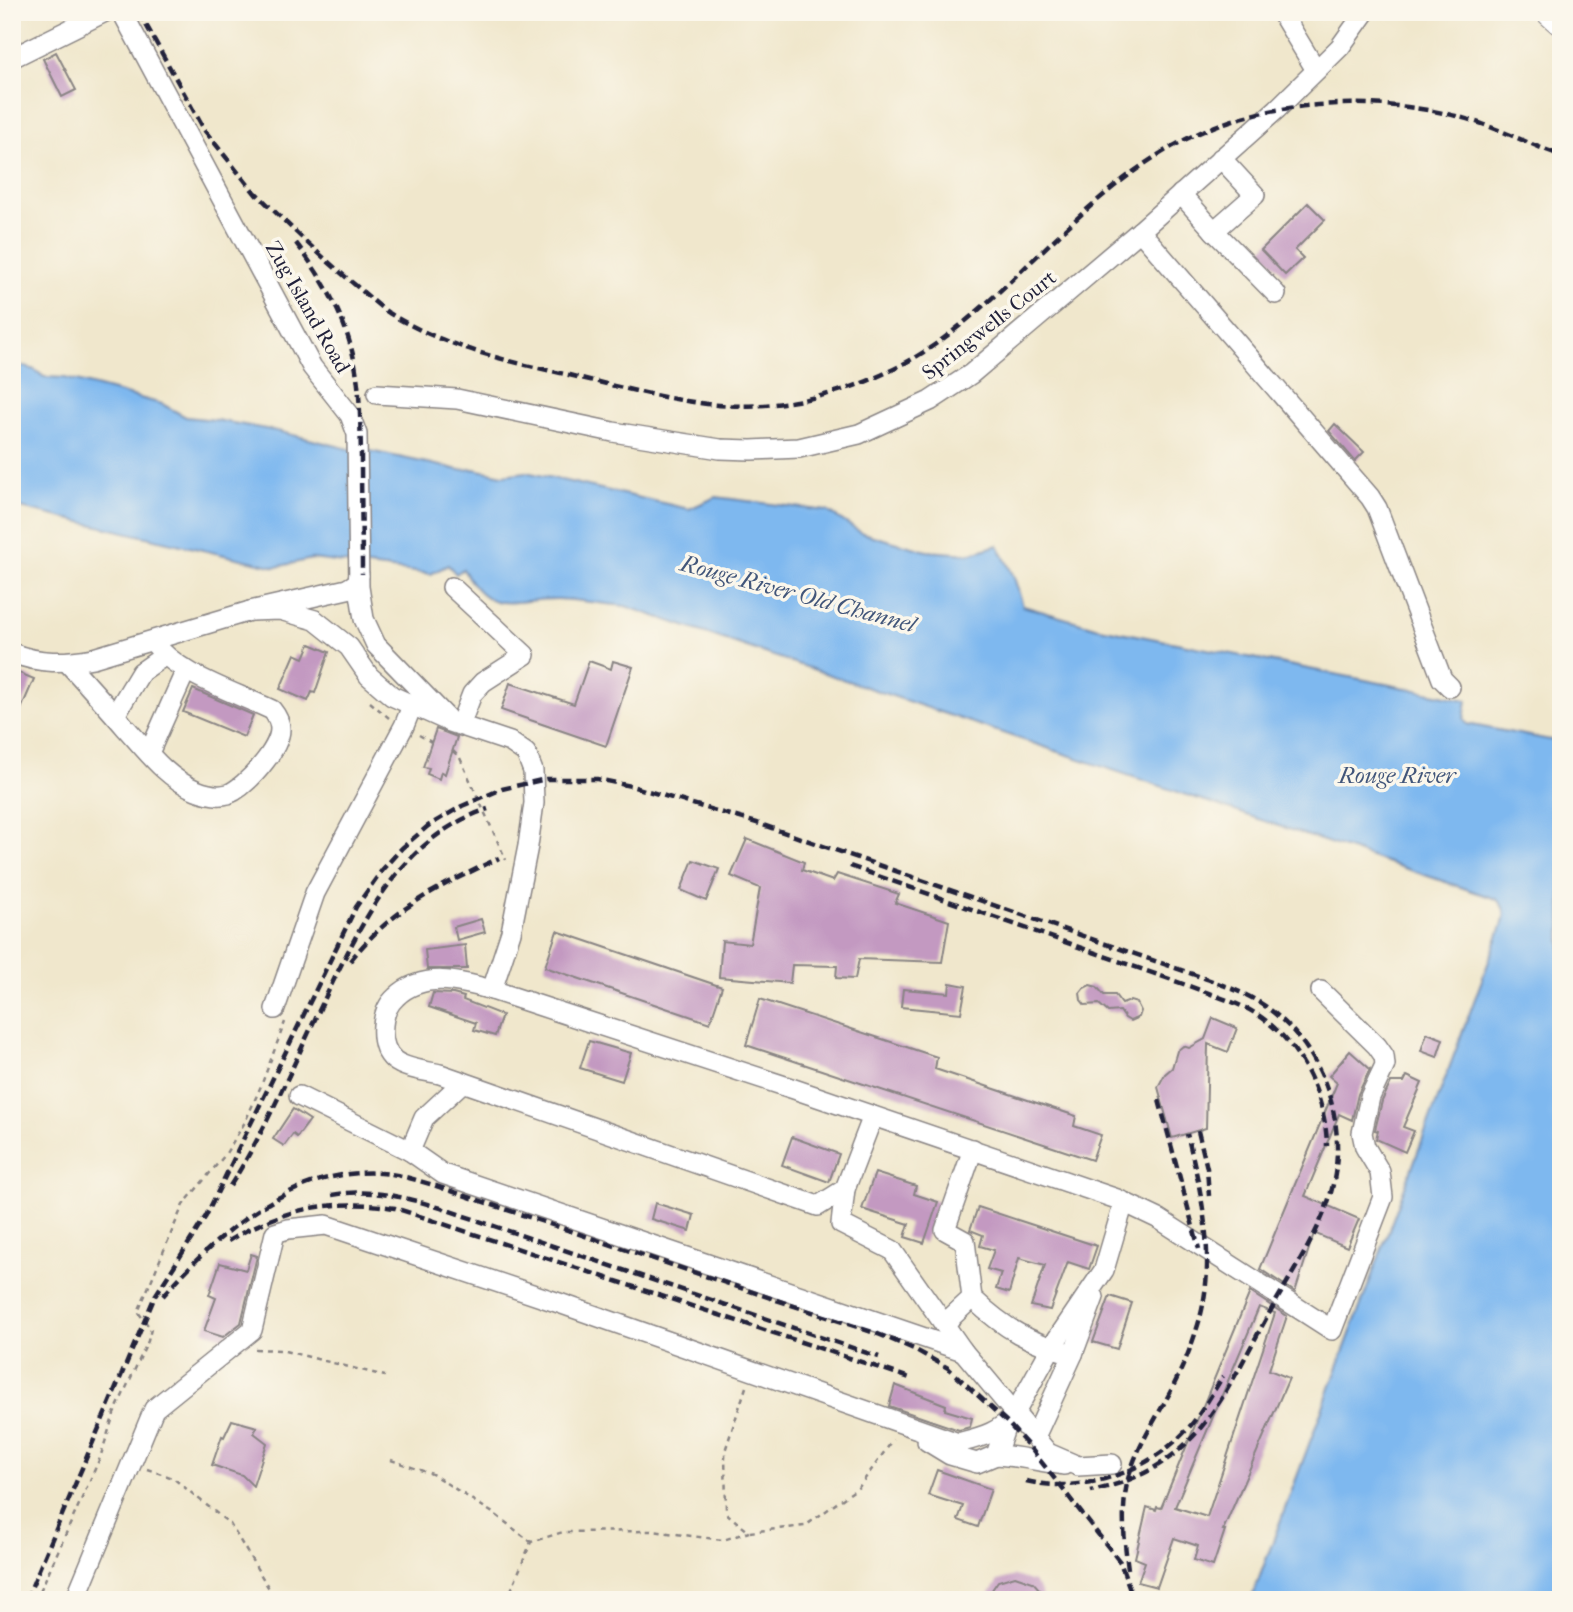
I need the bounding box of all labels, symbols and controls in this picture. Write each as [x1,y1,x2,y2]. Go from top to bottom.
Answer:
street label: Zug Island Road [261,237,356,378]
street label: Springwells Court [917,265,1061,385]
water label: Rouge River Old Channel [676,549,921,639]
water label: Rouge River [1337,762,1457,789]

